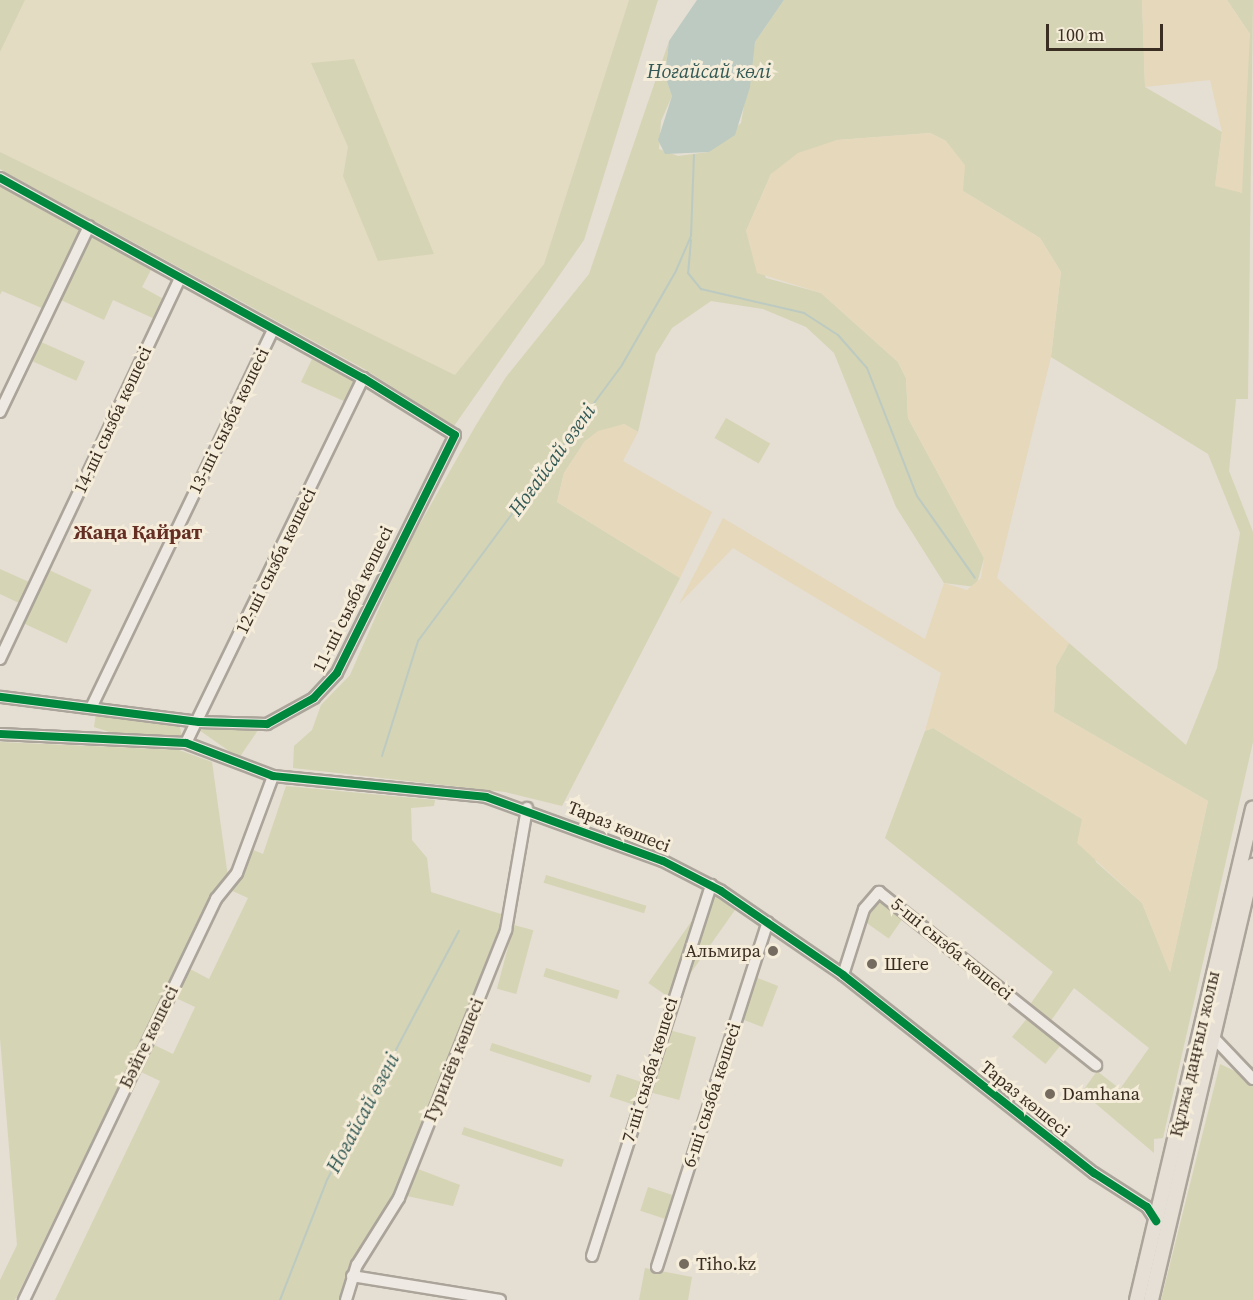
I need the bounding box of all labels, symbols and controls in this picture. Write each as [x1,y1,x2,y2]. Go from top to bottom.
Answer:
scale bar [1049,12,1166,50]
text: 100 m [1057,22,1104,47]
water label: Ноғайсай көлі [647,59,771,83]
street label: 14-ші сызба көшесі [69,343,157,497]
street label: 13-ші сызба көшесі [184,344,274,498]
water label: Ноғайсай өзені [503,399,601,521]
street label: 12-ші сызба көшесі [231,484,321,638]
district label: Жаңа Қайрат [74,520,202,544]
street label: 11-ші сызба көшесі [308,522,398,676]
street label: Тараз көшесі [565,797,673,857]
street label: 5-ші сызба көшесі [887,893,1017,1005]
place label: Альмира [685,940,761,962]
marker: Альмира [766,944,780,958]
place label: Шеге [884,953,929,975]
marker: Шеге [865,957,879,971]
street label: Құлжа даңғыл жолы [1165,969,1225,1139]
street label: Бәйге көшесі [115,982,183,1092]
street label: Гурилёв көшесі [419,995,489,1125]
street label: 7-ші сызба көшесі [618,995,682,1145]
street label: 6-ші сызба көшесі [678,1020,746,1170]
water label: Ноғайсай өзені [321,1049,405,1177]
street label: Тараз көшесі [976,1056,1074,1142]
place label: Damhana [1062,1083,1140,1105]
marker: Damhana [1043,1087,1057,1101]
place label: Tiho.kz [696,1253,756,1275]
marker: Tiho.kz [677,1257,691,1271]

